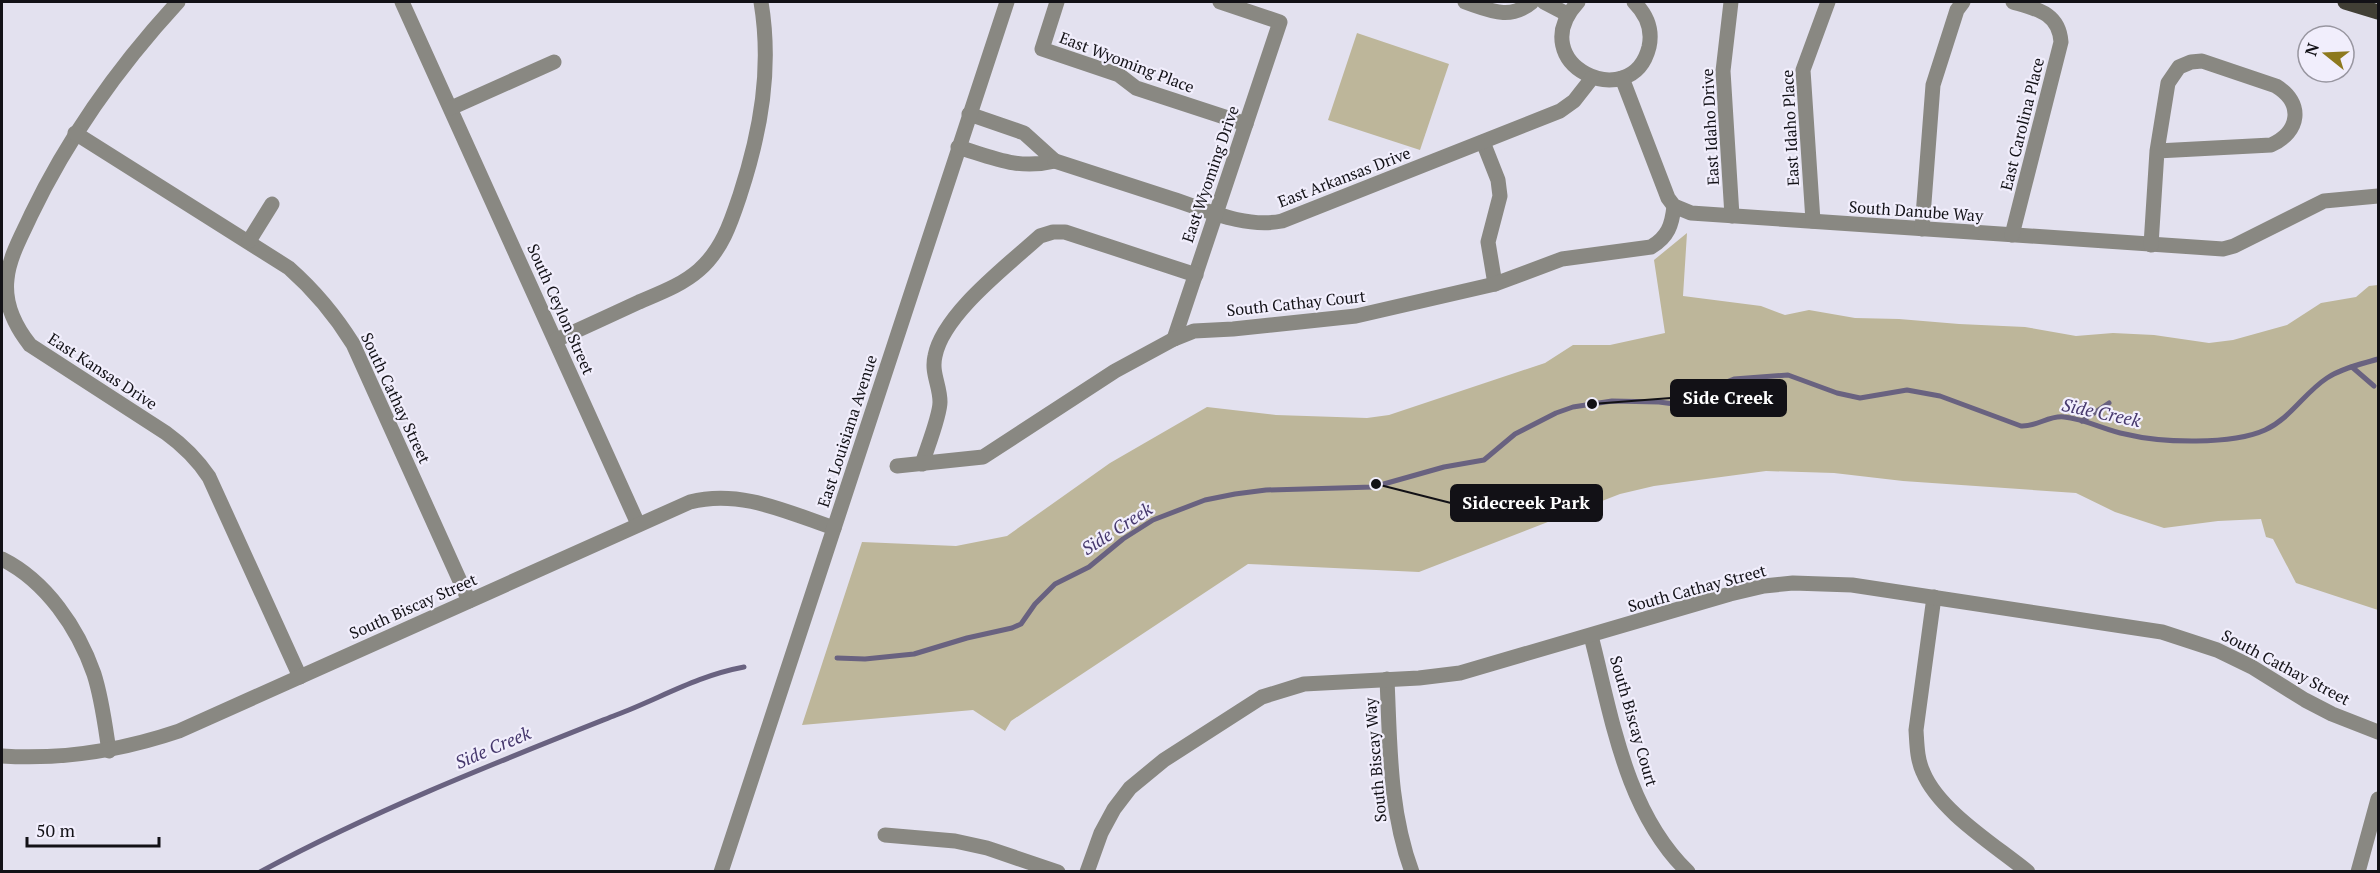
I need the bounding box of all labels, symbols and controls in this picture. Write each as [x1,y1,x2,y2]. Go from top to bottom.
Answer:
north arrow [2296,24,2356,84]
street label: East Wyoming Place [1056,26,1198,98]
text: N [2299,40,2324,59]
street label: East Carolina Place [1995,55,2049,193]
street label: East Idaho Drive [1696,68,1724,186]
street label: East Idaho Place [1776,69,1804,187]
street label: East Wyoming Drive [1176,103,1244,245]
street label: East Arkansas Drive [1274,142,1414,212]
street label: South Danube Way [1848,195,1985,227]
street label: South Ceylon Street [522,240,600,378]
street label: South Cathay Court [1225,285,1367,321]
street label: East Kansas Drive [44,327,162,415]
street label: South Cathay Street [356,329,436,467]
street label: East Louisiana Avenue [812,352,882,510]
callout: Side Creek [1671,380,1786,416]
text: Side Creek [1683,385,1774,409]
water label: Side Creek [2060,392,2143,432]
callout: Sidecreek Park [1451,485,1602,521]
text: Sidecreek Park [1462,490,1590,514]
water label: Side Creek [1076,496,1157,560]
street label: South Cathay Street [1625,559,1769,617]
street label: South Biscay Street [346,568,480,644]
street label: South Cathay Street [2218,624,2354,710]
street label: South Biscay Court [1605,653,1663,789]
street label: South Biscay Way [1359,696,1391,823]
water label: Side Creek [451,720,534,774]
scale bar [27,810,159,848]
text: 50 m [36,818,76,842]

